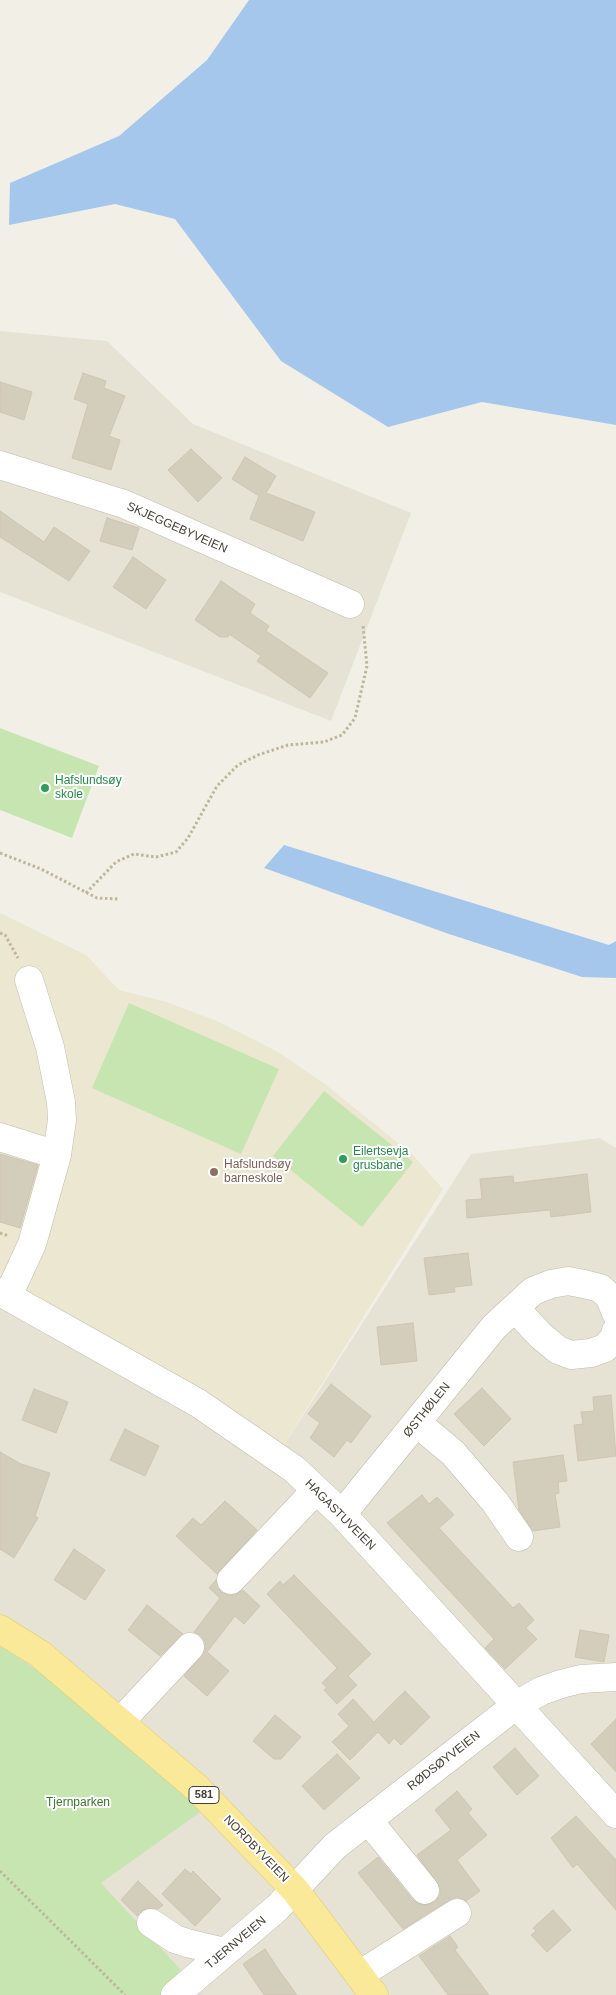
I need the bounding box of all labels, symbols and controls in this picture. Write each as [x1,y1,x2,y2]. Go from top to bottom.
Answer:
street label: SKJEGGEBYVEIEN [124,499,230,557]
place label: Hafslundsøy skole [55,774,122,802]
marker: Hafslundsøy skole [39,782,51,794]
place label: Eilertsevja grusbane [353,1145,408,1173]
marker: Eilertsevja grusbane [337,1153,349,1165]
place label: Hafslundsøy barneskole [224,1158,291,1186]
marker: Hafslundsøy barneskole [208,1166,220,1178]
street label: ØSTHØLEN [401,1380,453,1440]
street label: HAGASTUVEIEN [302,1477,378,1553]
street label: RØDSØYVEIEN [405,1728,483,1794]
road number: 581 [189,1786,219,1804]
park label: Tjernparken [46,1796,110,1810]
street label: NORDBYVEIEN [220,1813,292,1885]
street label: TJERNVEIEN [203,1913,269,1973]

